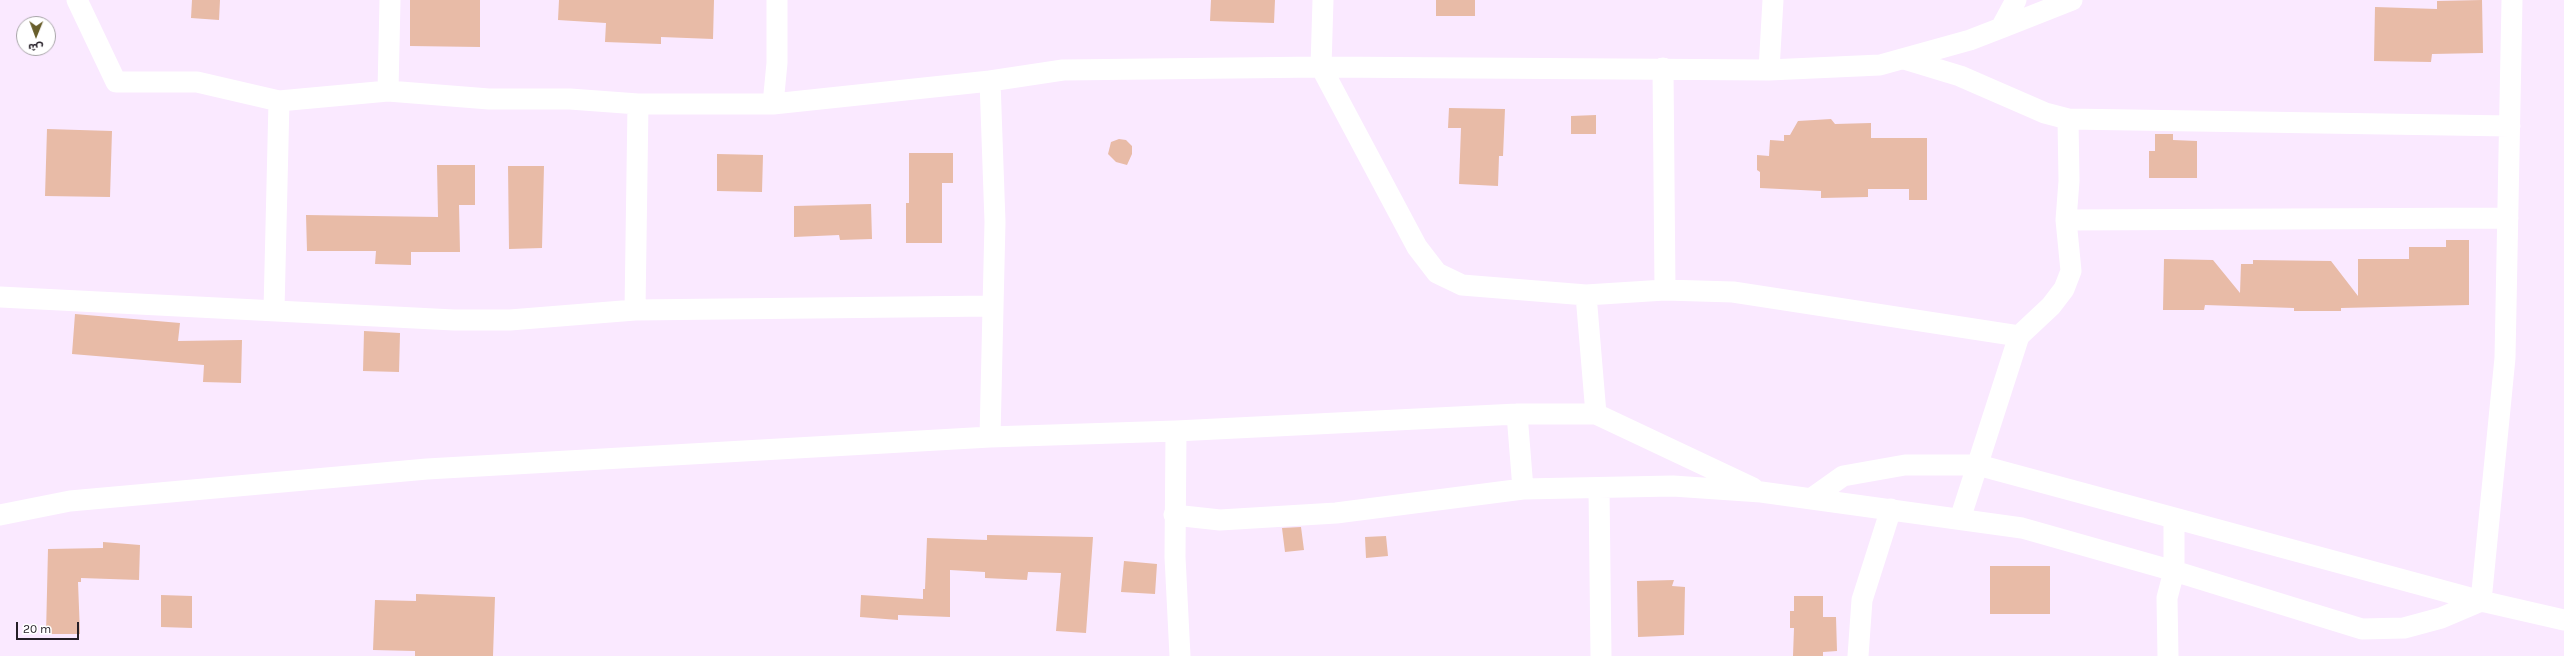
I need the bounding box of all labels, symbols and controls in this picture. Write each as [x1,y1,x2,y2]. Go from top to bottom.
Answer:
north arrow [16,16,56,56]
text: ش [28,41,43,54]
scale bar [18,614,81,640]
text: 20 m [23,622,51,636]

